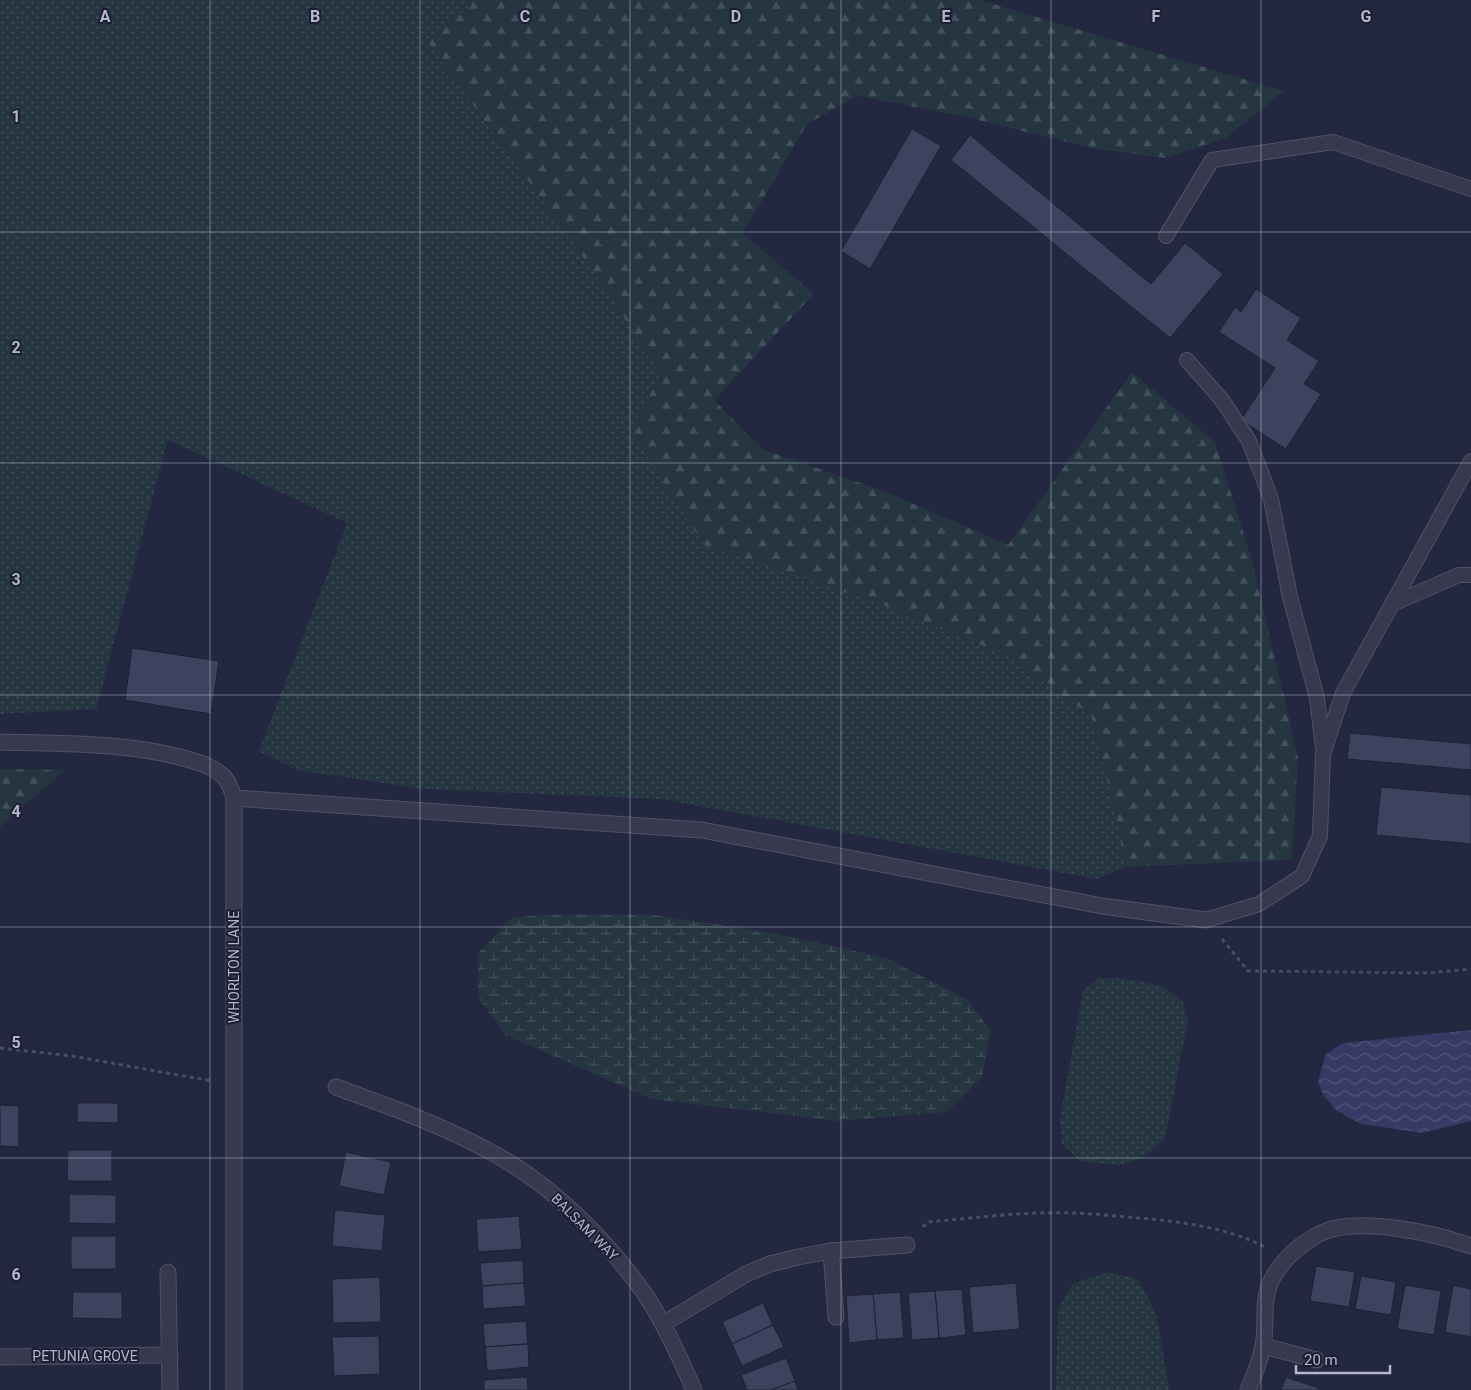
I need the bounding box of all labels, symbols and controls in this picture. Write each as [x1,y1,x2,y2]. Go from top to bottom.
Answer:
text: A [100,7,111,26]
text: B [310,7,320,26]
text: C [520,7,530,26]
text: D [731,7,741,26]
text: E [942,7,951,26]
text: F [1152,7,1161,26]
text: G [1361,7,1372,26]
text: 1 [11,107,21,126]
text: 2 [11,338,21,357]
text: 3 [11,570,21,589]
text: 4 [11,802,21,821]
street label: WHORLTON LANE [226,911,242,1023]
text: 5 [11,1033,21,1052]
street label: BALSAM WAY [548,1190,622,1264]
text: 6 [11,1265,21,1284]
scale bar [1296,1342,1390,1374]
street label: PETUNIA GROVE [32,1348,138,1364]
text: 20 m [1304,1351,1338,1369]

